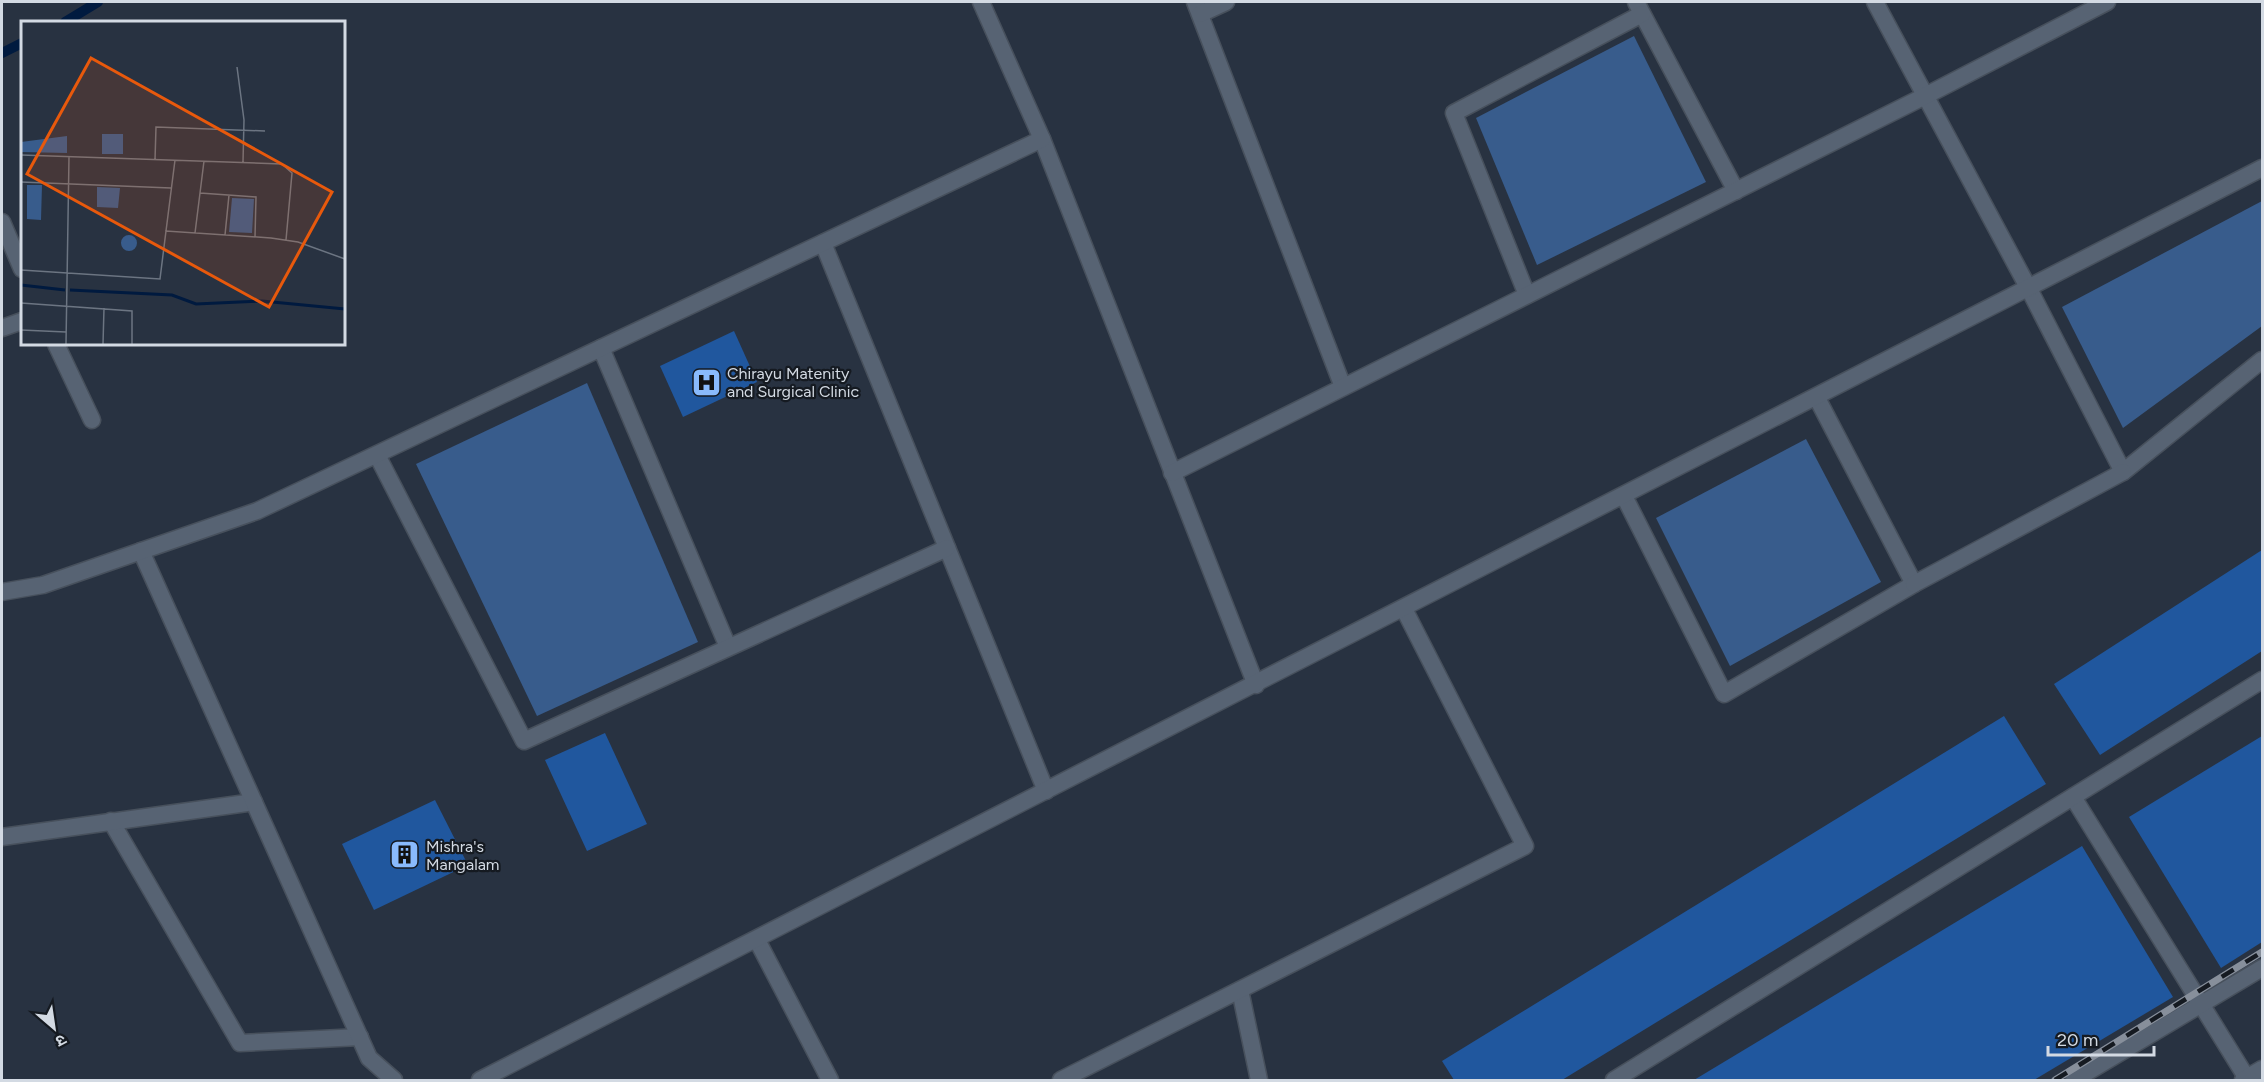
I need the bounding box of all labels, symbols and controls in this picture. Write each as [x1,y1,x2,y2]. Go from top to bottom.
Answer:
inset map [21,21,345,345]
place label: Chirayu Matenity and Surgical Clinic [727,364,859,401]
hospital icon: Chirayu Matenity and Surgical Clinic [690,366,722,398]
place label: Mishra's Mangalam [426,837,499,874]
building icon: Mishra's Mangalam [389,839,421,871]
north arrow [24,998,84,1058]
scale bar [2048,1019,2154,1057]
text: 20 m [2057,1029,2098,1051]
text: उ [52,1030,70,1052]

